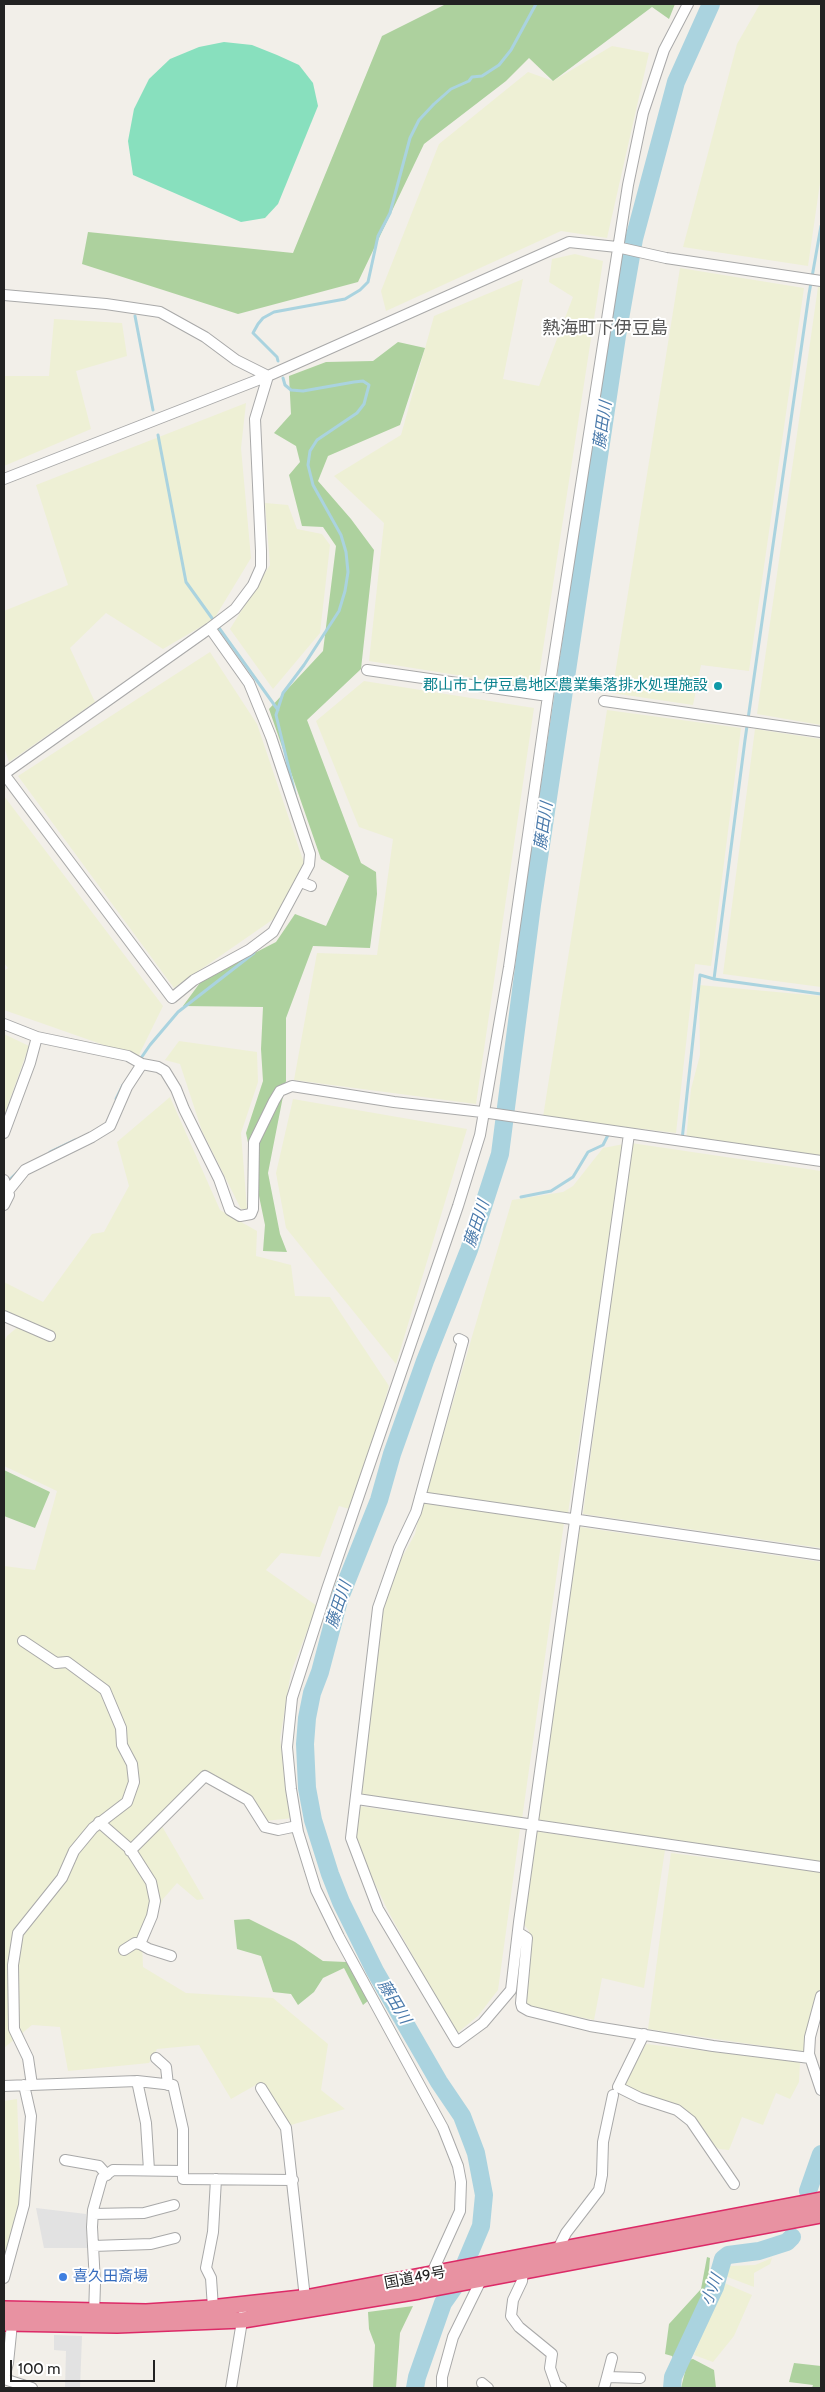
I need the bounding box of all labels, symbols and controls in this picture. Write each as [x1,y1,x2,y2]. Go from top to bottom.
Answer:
district label: 熱海町下伊豆島 [542,318,668,340]
water label: 藤田川 [590,400,616,450]
place label: 郡山市上伊豆島地区農業集落排水処理施設 [423,677,708,695]
marker: 郡山市上伊豆島地区農業集落排水処理施設 [712,680,724,692]
water label: 藤田川 [531,801,557,851]
water label: 藤田川 [460,1198,494,1250]
water label: 藤田川 [322,1579,356,1631]
water label: 藤田川 [373,1976,415,2028]
street label: 国道49号 [383,2263,447,2293]
place label: 喜久田斎場 [73,2268,148,2286]
marker: 喜久田斎場 [57,2271,69,2283]
water label: 小川 [697,2272,727,2308]
scale bar [12,2350,158,2382]
text: 100 m [18,2360,60,2378]

